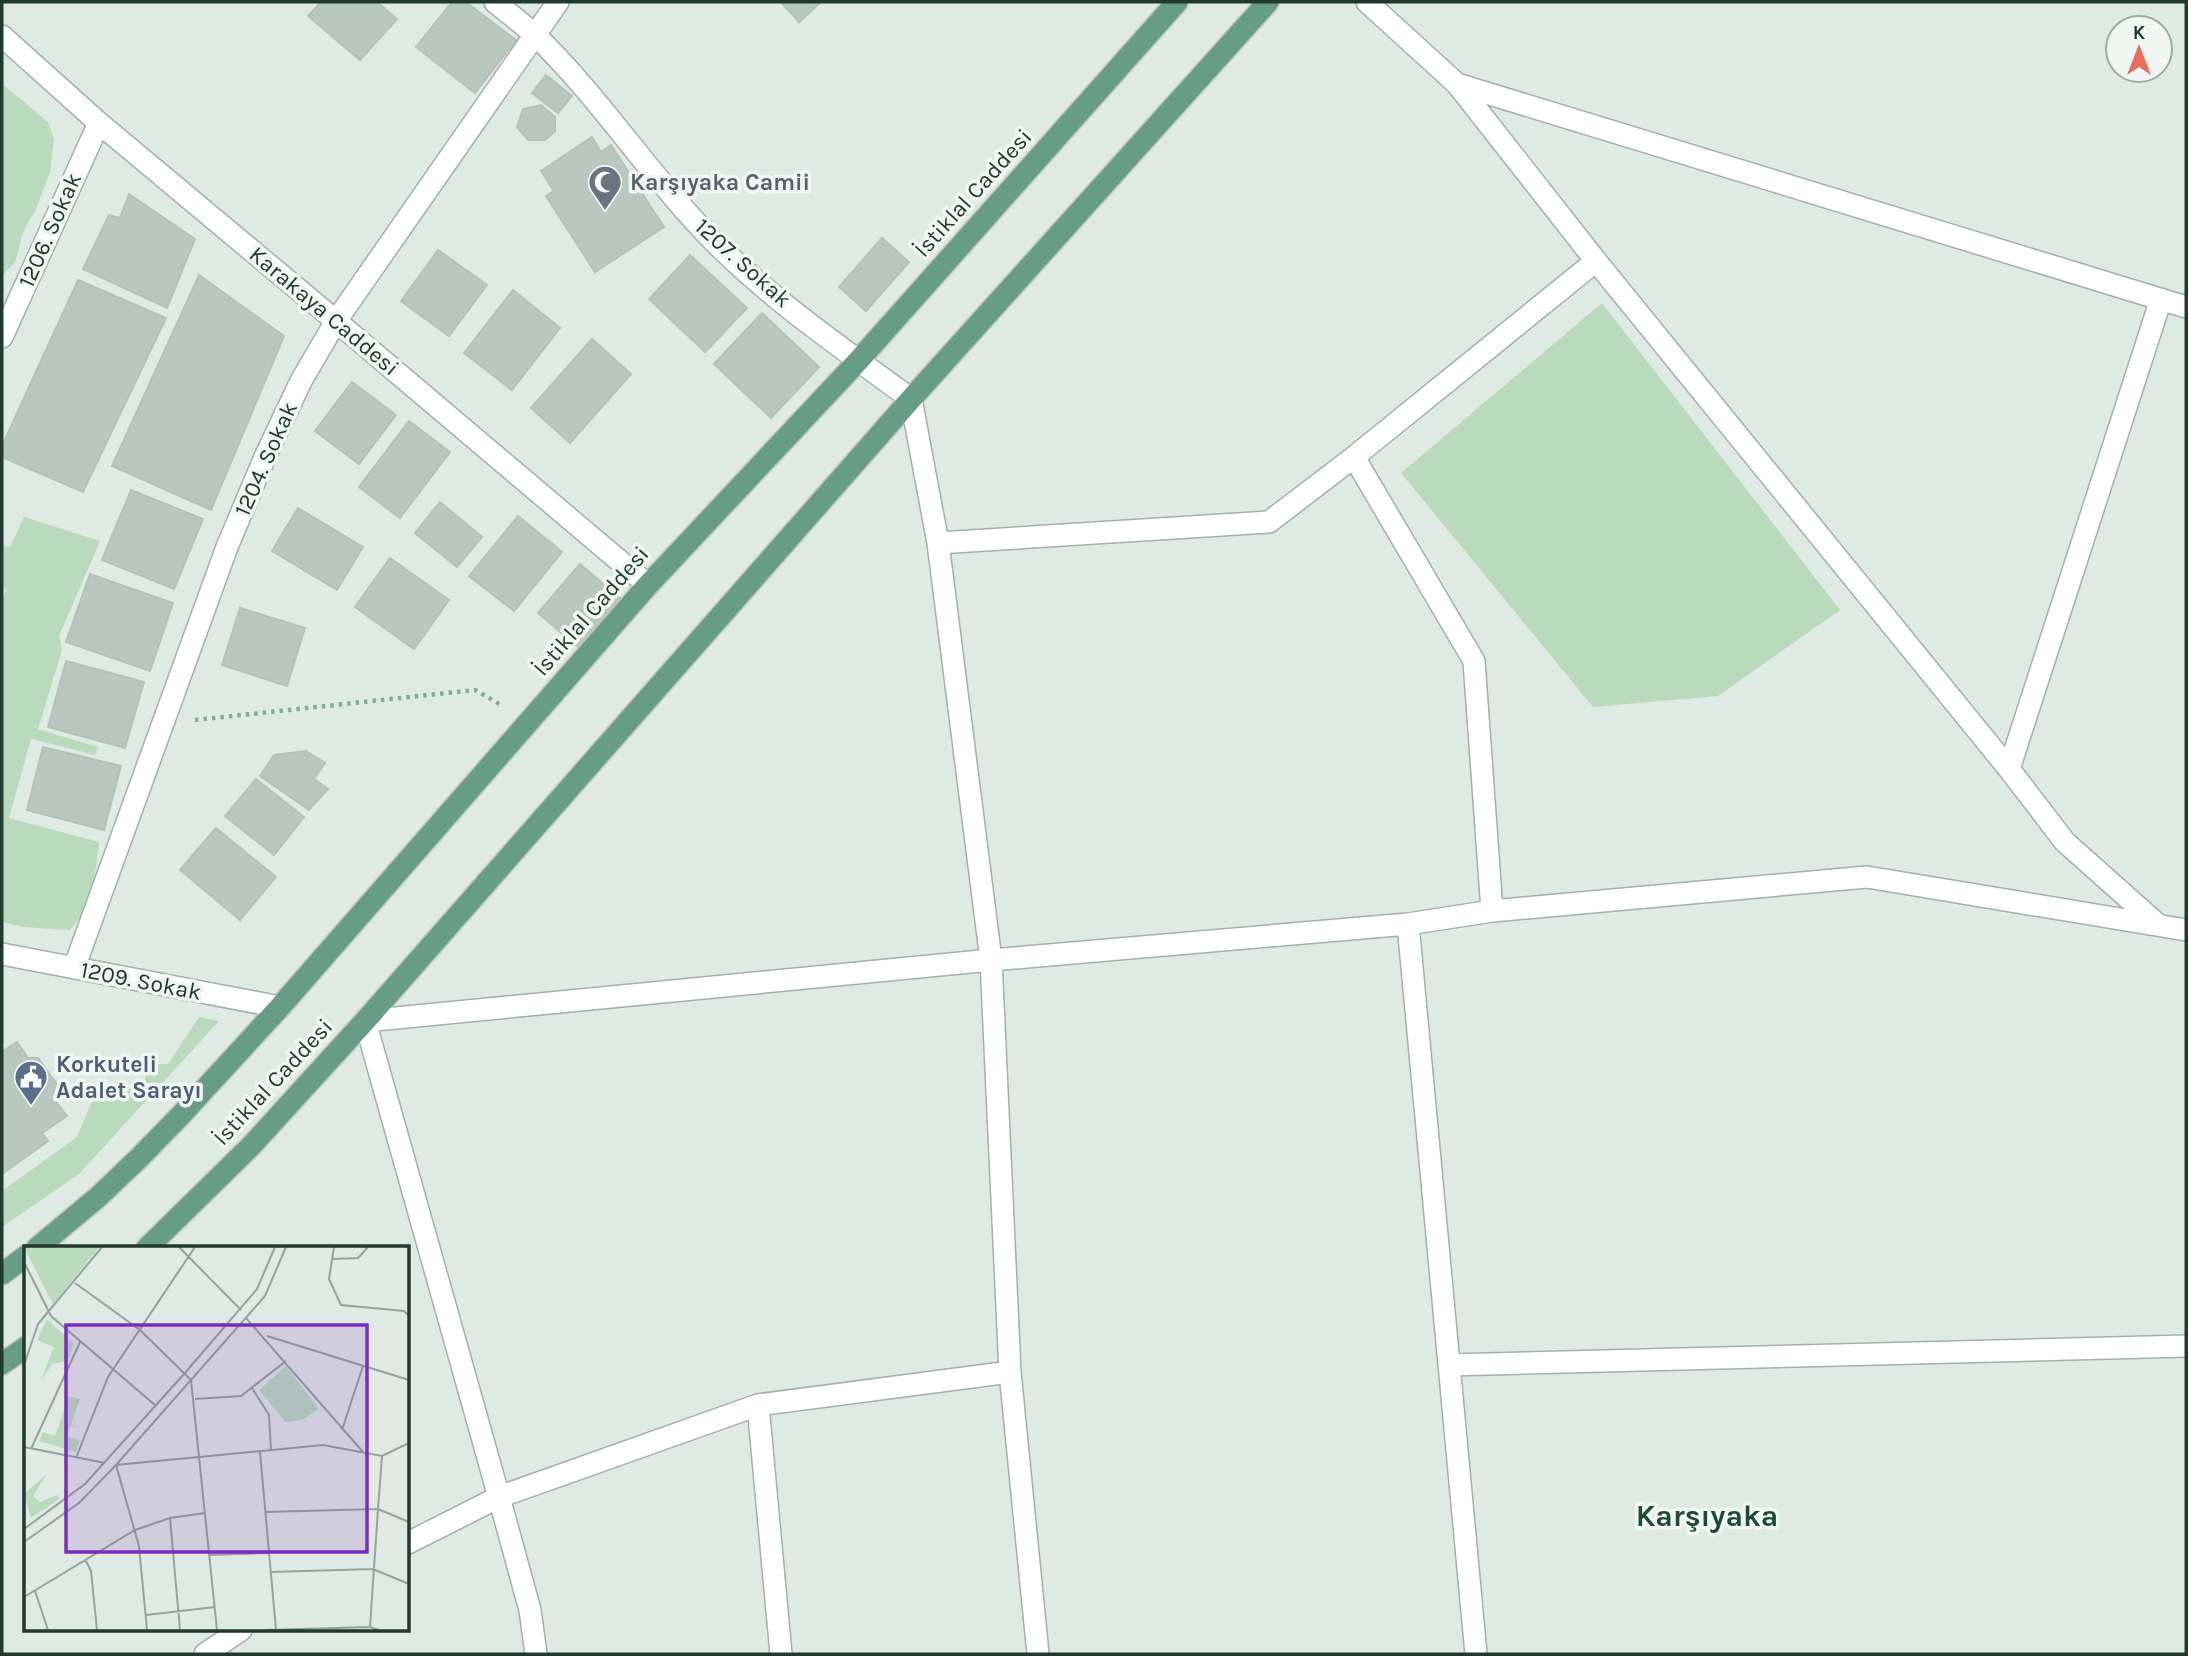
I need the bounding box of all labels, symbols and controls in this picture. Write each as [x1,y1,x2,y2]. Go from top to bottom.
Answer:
north arrow [2104,14,2174,84]
text: K [2133,22,2146,44]
street label: İstiklal Caddesi [909,123,1037,263]
mosque icon: Karşıyaka Camii [586,163,624,212]
street label: 1206. Sokak [13,169,87,291]
place label: Karşıyaka Camii [630,169,810,196]
street label: 1207. Sokak [689,213,797,313]
street label: Karakaya Caddesi [244,241,404,381]
street label: 1204. Sokak [229,398,303,520]
street label: İstiklal Caddesi [527,541,655,681]
street label: 1209. Sokak [78,956,204,1006]
street label: İstiklal Caddesi [208,1013,338,1151]
place label: Korkuteli Adalet Sarayı [56,1051,202,1104]
public building icon: Korkuteli Adalet Sarayı [12,1058,50,1107]
inset map [24,1246,410,1632]
district label: Karşıyaka [1636,1498,1778,1534]

